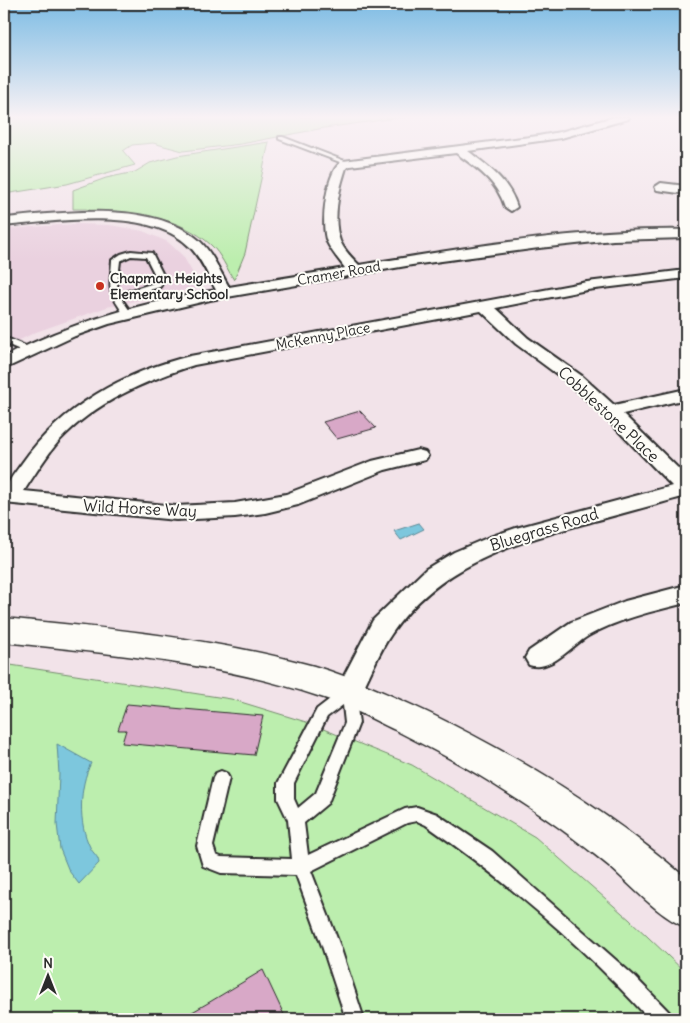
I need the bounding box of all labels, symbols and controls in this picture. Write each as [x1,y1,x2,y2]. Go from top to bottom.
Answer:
street label: Cramer Road [296,257,382,289]
place label: Chapman Heights Elementary School [110,269,228,303]
marker: Chapman Heights Elementary School [94,280,106,292]
street label: McKenny Place [274,318,372,354]
street label: Cobblestone Place [554,362,664,466]
street label: Wild Horse Way [83,495,197,521]
street label: Bluegrass Road [487,503,601,555]
north arrow [22,950,72,1000]
text: N [43,954,53,972]

